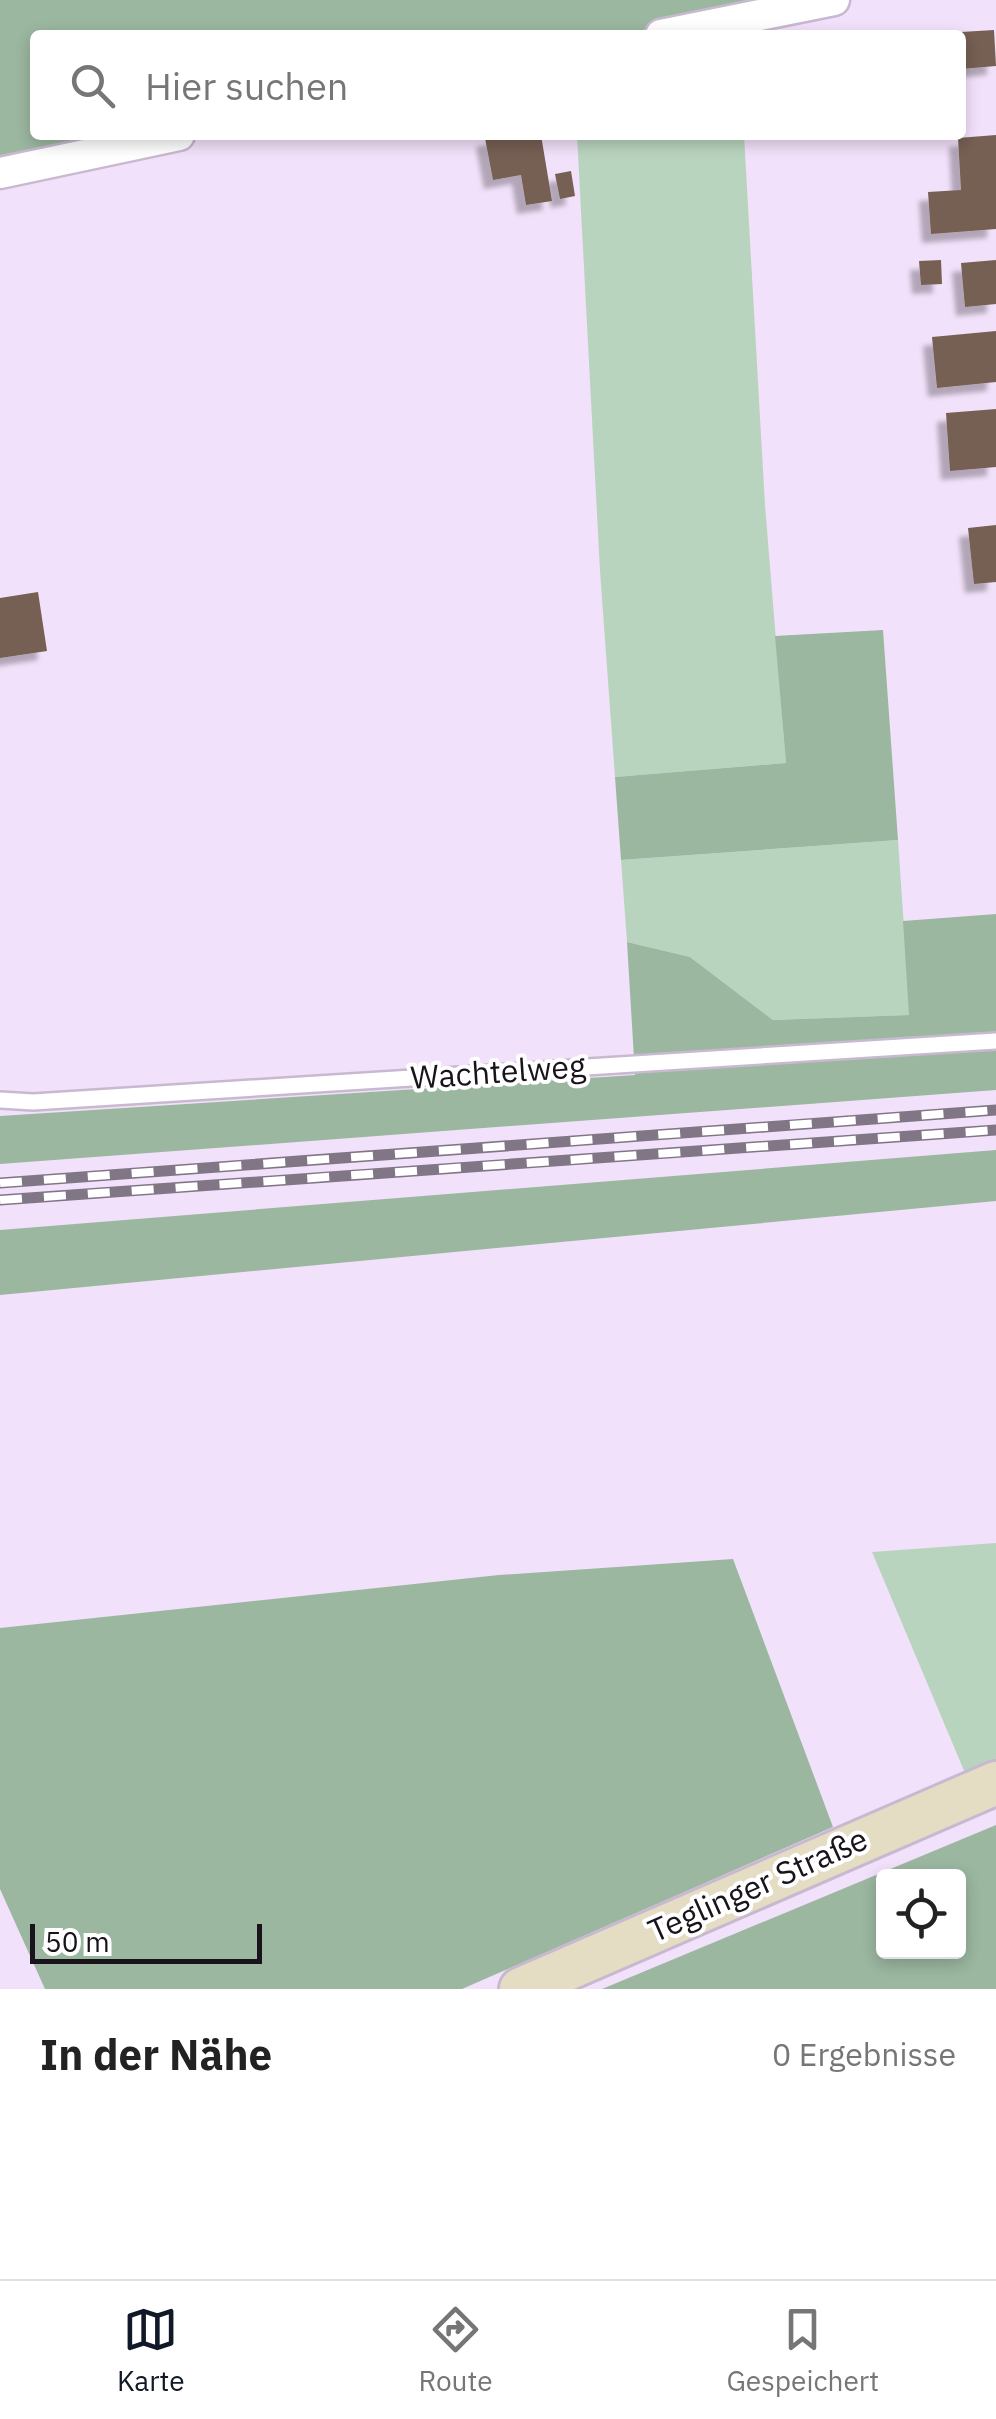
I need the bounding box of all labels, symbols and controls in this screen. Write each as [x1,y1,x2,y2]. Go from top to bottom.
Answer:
search box [30,30,966,140]
icon: search [65,58,120,113]
text: Hier suchen [145,61,348,110]
street label: Wachtelweg [409,1044,587,1098]
street label: Teglinger Straße [641,1817,874,1951]
map controls [876,1869,966,1959]
button: locate [876,1869,966,1959]
scale bar [30,1919,262,1964]
text: 50 m [45,1923,110,1960]
text: In der Nähe [40,2027,272,2082]
text: 0 Ergebnisse [772,2033,956,2075]
tab: Karte [117,2302,185,2399]
tab: Route [418,2302,493,2399]
tab: Gespeichert [726,2302,879,2399]

